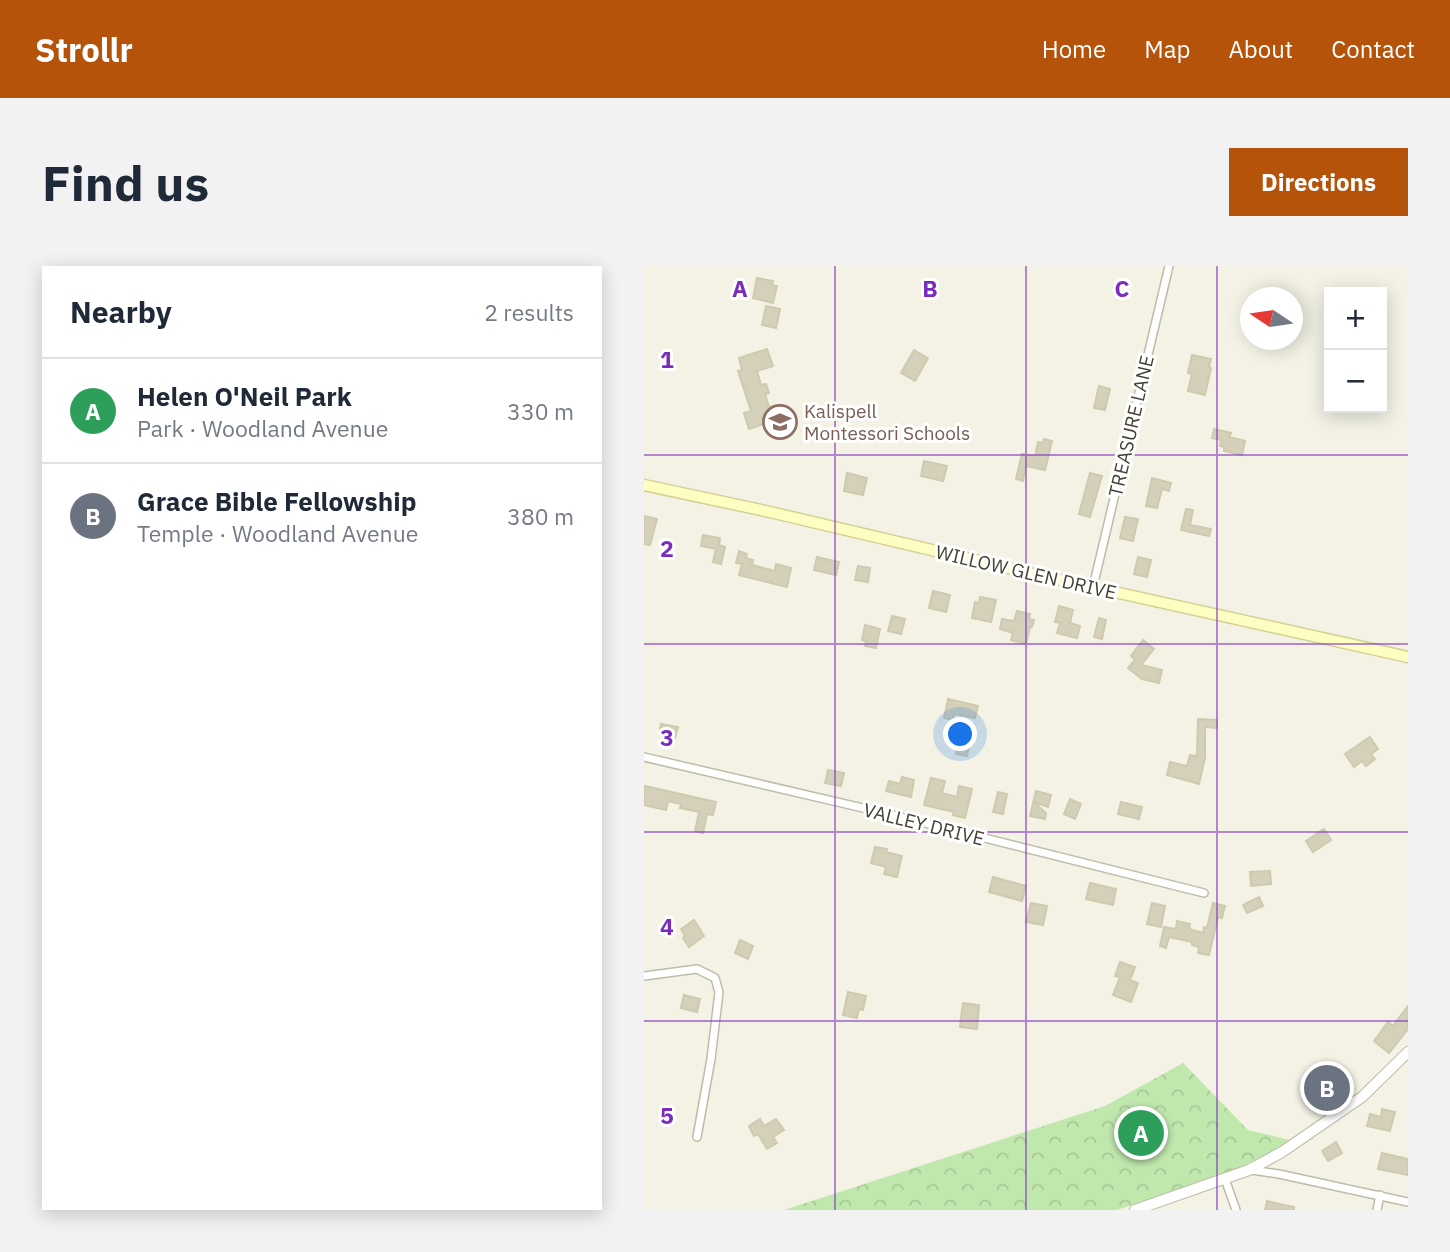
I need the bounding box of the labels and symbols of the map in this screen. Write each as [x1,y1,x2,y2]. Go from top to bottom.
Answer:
text: A [732,273,748,303]
text: B [922,273,938,303]
text: C [1115,273,1130,303]
north arrow [1240,287,1303,350]
text: 1 [660,344,674,374]
street label: TREASURE LANE [1103,353,1159,499]
place label: Kalispell Montessori Schools [804,399,970,445]
school or university icon: Kalispell Montessori Schools [761,403,799,441]
text: 2 [660,533,674,563]
street label: WILLOW GLEN DRIVE [933,540,1119,604]
your location [943,717,977,751]
text: 3 [660,722,674,752]
street label: VALLEY DRIVE [861,797,987,851]
text: 4 [660,911,674,941]
pin: B [1304,1062,1350,1114]
text: 5 [660,1100,674,1130]
pin: A [1118,1107,1164,1159]

